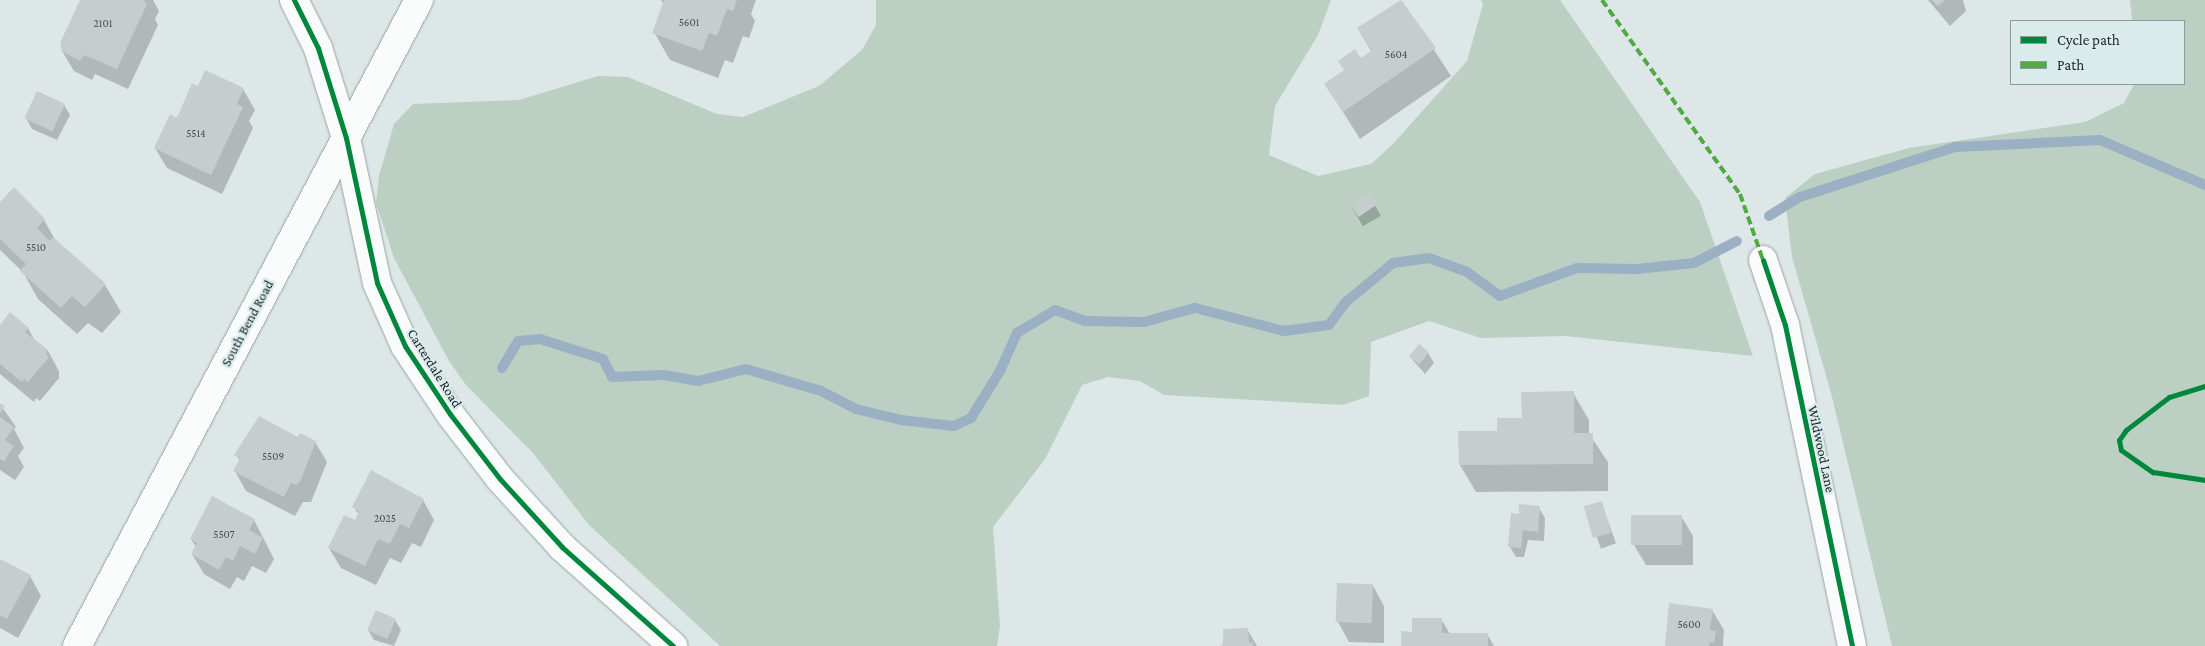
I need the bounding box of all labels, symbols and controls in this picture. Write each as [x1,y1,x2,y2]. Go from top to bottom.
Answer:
house number: 5601 [679,15,699,29]
house number: 2101 [94,16,112,30]
legend [2010,20,2185,85]
text: Cycle path [2057,32,2120,48]
house number: 5604 [1385,47,1407,61]
text: Path [2057,57,2084,73]
house number: 5514 [186,126,206,140]
house number: 5510 [26,240,46,254]
street label: South Bend Road [217,277,277,369]
street label: Carterdale Road [404,326,466,410]
street label: Wildwood Lane [1805,404,1839,494]
house number: 5509 [262,449,284,463]
house number: 2025 [374,511,396,525]
house number: 5507 [213,527,235,541]
house number: 5600 [1677,617,1701,631]

